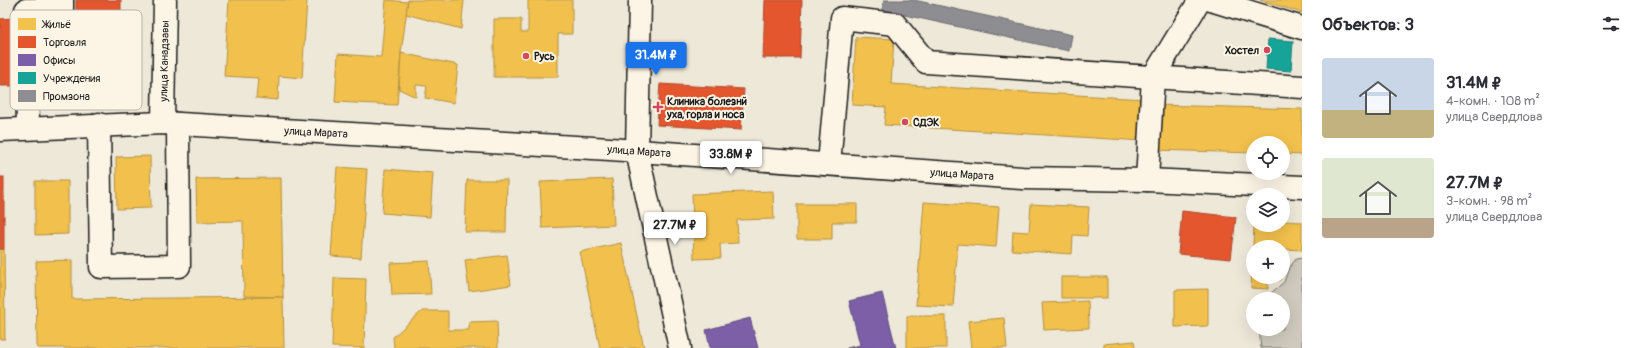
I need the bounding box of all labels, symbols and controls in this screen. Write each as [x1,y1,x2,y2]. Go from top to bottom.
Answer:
legend [10,10,142,110]
icon: filters [1600,13,1622,35]
text: Объектов: 3 [1322,14,1414,35]
text: Жильё [41,18,71,31]
street label: улица Канадзавы [157,20,172,103]
text: Торговля [43,36,86,49]
pin: 31.4M ₽ [619,42,693,76]
place label: Хостел [1225,44,1259,57]
marker: Хостел [1262,45,1272,55]
text: 31.4M ₽ [635,47,677,63]
place label: Русь [534,50,555,63]
marker: Русь [521,51,531,61]
text: Офисы [43,54,75,67]
text: Учреждения [43,72,100,85]
text: 31.4M ₽ [1446,72,1502,93]
icon: home [1354,74,1402,122]
text: Промзона [43,90,90,103]
text: 4-комн. · 108 m² [1446,93,1540,109]
place label: Клиника болезнй уха, горла и носа [666,95,747,121]
marker: Клиника болезнй уха, горла и носа [652,101,664,113]
text: улица Свердлова [1446,109,1542,125]
place label: СДЭК [913,116,939,129]
marker: СДЭК [900,117,910,127]
street label: улица Марата [283,124,348,141]
map controls [1246,136,1290,336]
button: locate [1246,136,1290,180]
pin: 33.8M ₽ [694,141,768,175]
street label: улица Марата [606,143,671,160]
text: 33.8M ₽ [709,146,753,162]
street label: улица Марата [929,166,994,183]
text: 27.7M ₽ [1446,172,1503,193]
icon: home [1354,174,1402,222]
button: layers [1246,188,1290,232]
text: 3-комн. · 98 m² [1446,193,1532,209]
text: улица Свердлова [1446,209,1542,225]
pin: 27.7M ₽ [638,212,712,246]
text: 27.7M ₽ [653,217,697,233]
button: + [1246,240,1290,284]
button: − [1246,292,1290,336]

